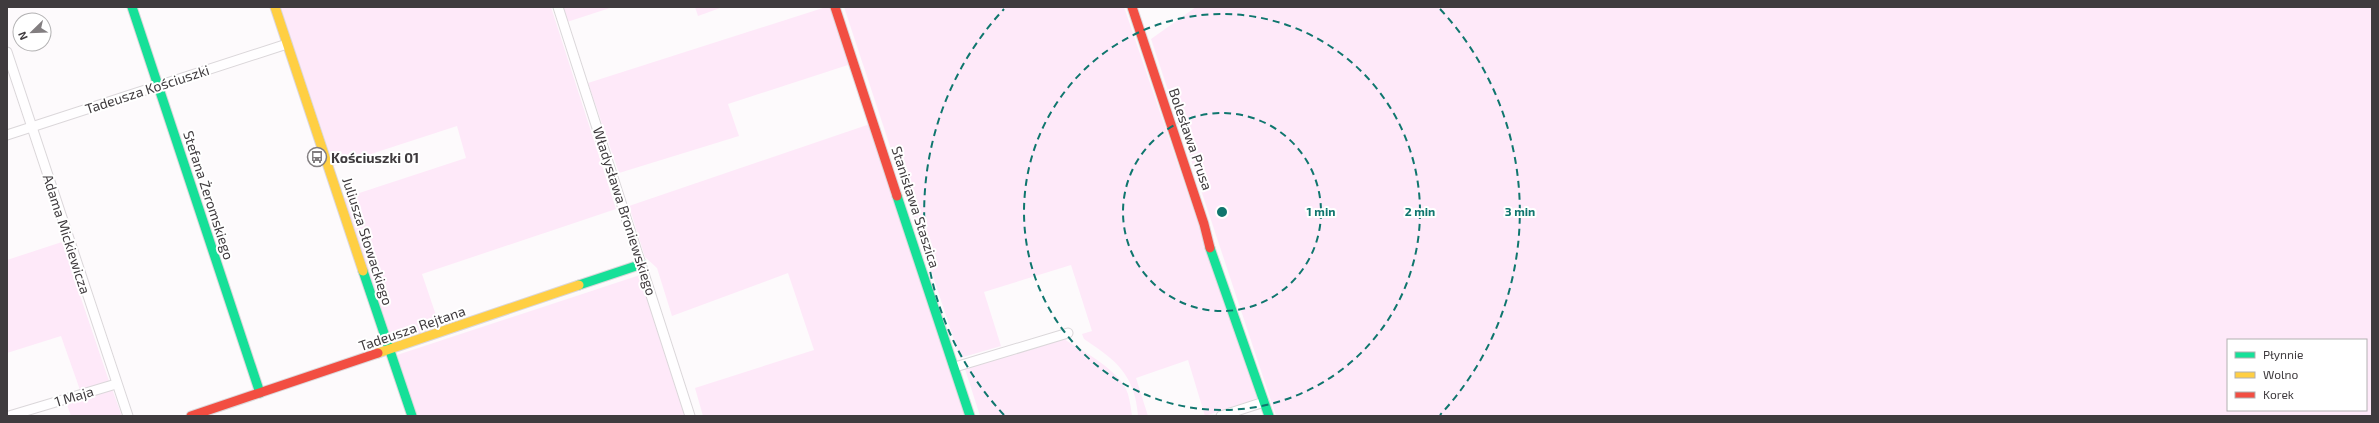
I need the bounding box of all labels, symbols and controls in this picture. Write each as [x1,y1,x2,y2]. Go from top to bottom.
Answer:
north arrow [12,12,52,52]
text: N [15,30,30,42]
street label: Tadeusza Kościuszki [83,61,211,117]
street label: Bolesława Prusa [1166,86,1216,192]
street label: Władysława Broniewskiego [590,125,660,298]
street label: Stefana Żeromskiego [180,128,238,262]
street label: Stanisława Staszica [888,144,944,270]
bus stop icon: Kościuszki 01 [306,146,328,168]
place label: Kościuszki 01 [331,149,419,166]
street label: Adama Mickiewicza [40,172,94,296]
street label: Juliusza Słowackiego [339,175,397,307]
text: 1 min [1307,204,1335,218]
text: 2 min [1405,204,1435,218]
text: 3 min [1505,204,1535,218]
centre of rings [1215,205,1229,219]
street label: Tadeusza Rejtana [357,302,467,354]
legend [2227,339,2367,411]
text: Płynnie [2263,347,2303,361]
text: Wolno [2263,367,2299,381]
street label: 1 Maja [52,382,96,410]
text: Korek [2263,387,2294,401]

